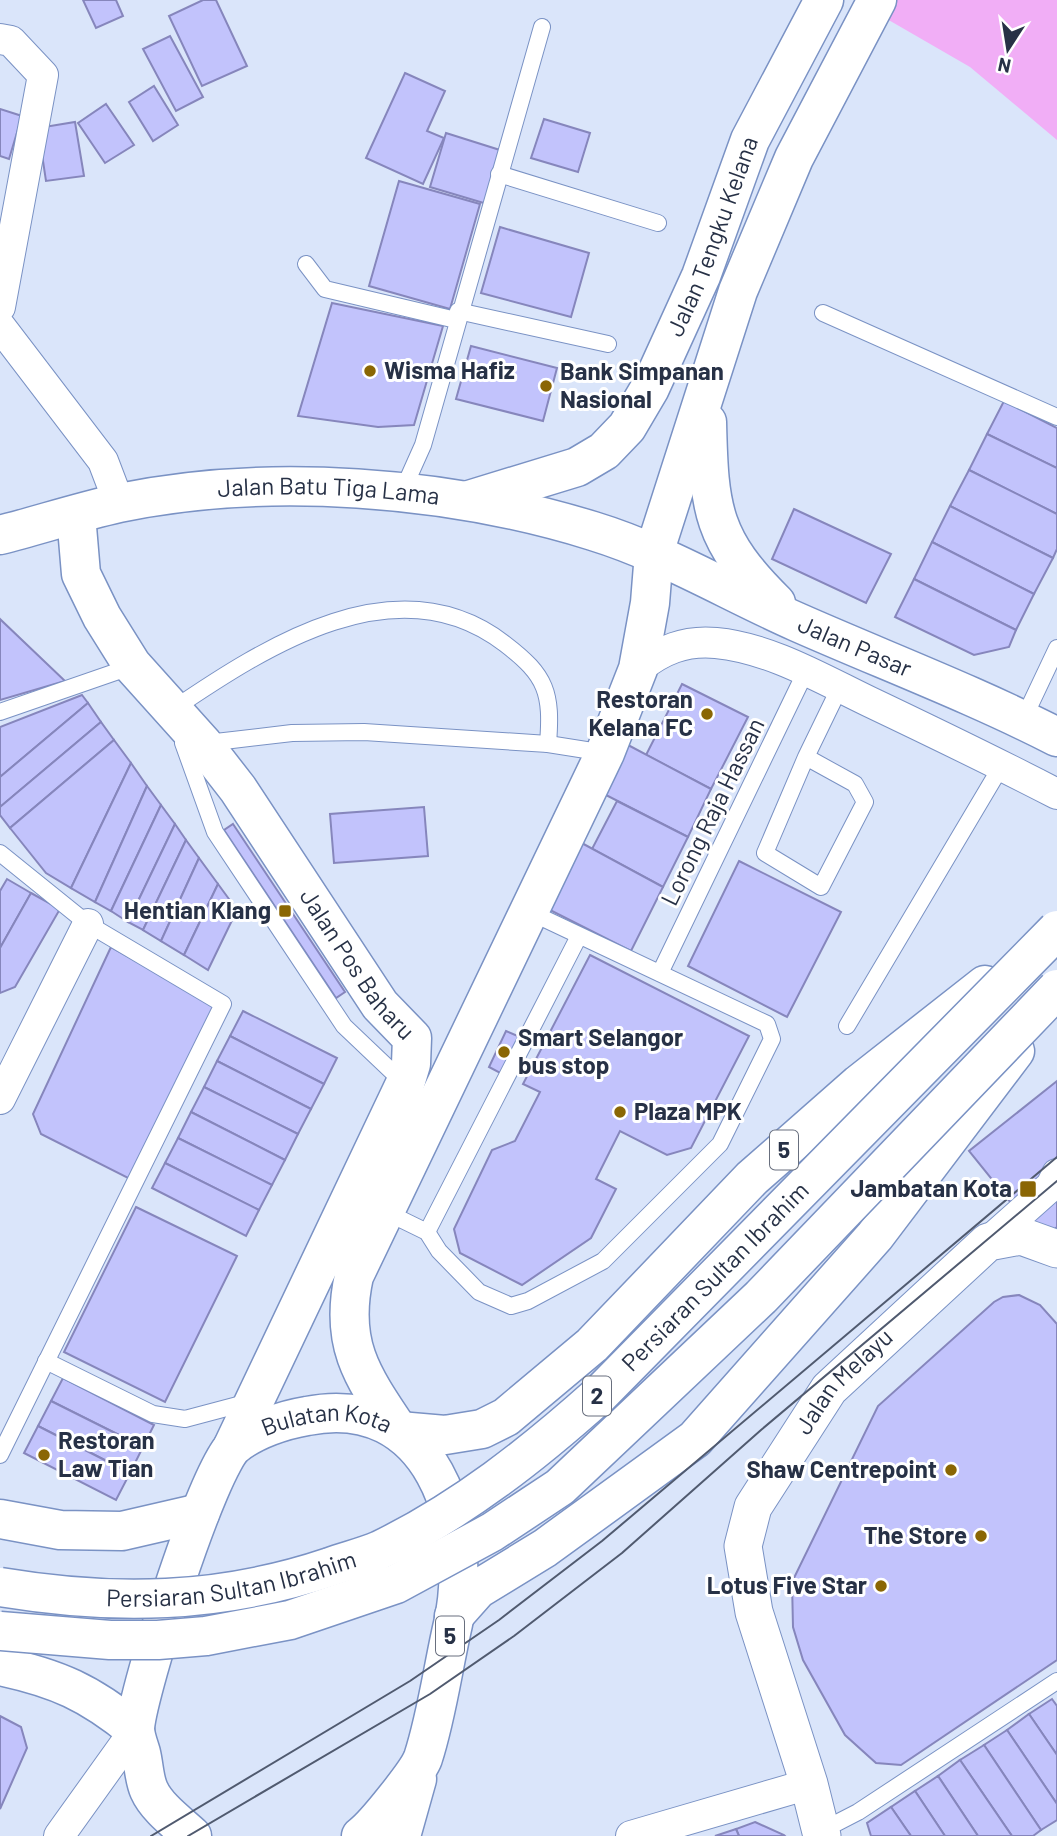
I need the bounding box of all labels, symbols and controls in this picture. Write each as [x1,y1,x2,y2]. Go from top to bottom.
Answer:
north arrow [973,14,1043,84]
text: N [996,54,1013,79]
street label: Jalan Tengku Kelana [660,132,763,340]
place label: Wisma Hafiz [384,355,515,384]
place label: Bank Simpanan Nasional [560,356,724,413]
marker: Wisma Hafiz [362,363,378,379]
marker: Bank Simpanan Nasional [538,378,554,394]
street label: Jalan Batu Tiga Lama [216,470,442,510]
street label: Jalan Pasar [794,608,917,682]
place label: Restoran Kelana FC [589,684,693,741]
marker: Restoran Kelana FC [699,706,715,722]
street label: Lorong Raja Hassan [654,713,770,910]
street label: Jalan Pos Baharu [295,883,421,1045]
place label: Hentian Klang [124,895,271,924]
marker: Hentian Klang [277,903,293,919]
place label: Smart Selangor bus stop [518,1022,683,1079]
marker: Smart Selangor bus stop [496,1044,512,1060]
place label: Plaza MPK [634,1096,742,1125]
marker: Plaza MPK [612,1104,628,1120]
road number: 5 [770,1130,798,1170]
place label: Jambatan Kota [851,1173,1012,1202]
street label: Persiaran Sultan Ibrahim [615,1175,814,1377]
marker: Jambatan Kota [1018,1179,1038,1199]
street label: Jalan Melayu [788,1322,898,1439]
road number: 2 [583,1376,611,1415]
street label: Bulatan Kota [257,1397,398,1441]
place label: Restoran Law Tian [58,1425,155,1482]
marker: Restoran Law Tian [36,1447,52,1463]
place label: Shaw Centrepoint [746,1454,937,1483]
marker: Shaw Centrepoint [943,1462,959,1478]
place label: The Store [863,1520,967,1549]
marker: The Store [973,1528,989,1544]
street label: Persiaran Sultan Ibrahim [106,1543,359,1612]
place label: Lotus Five Star [707,1570,867,1599]
marker: Lotus Five Star [873,1578,889,1594]
road number: 5 [436,1616,464,1656]

